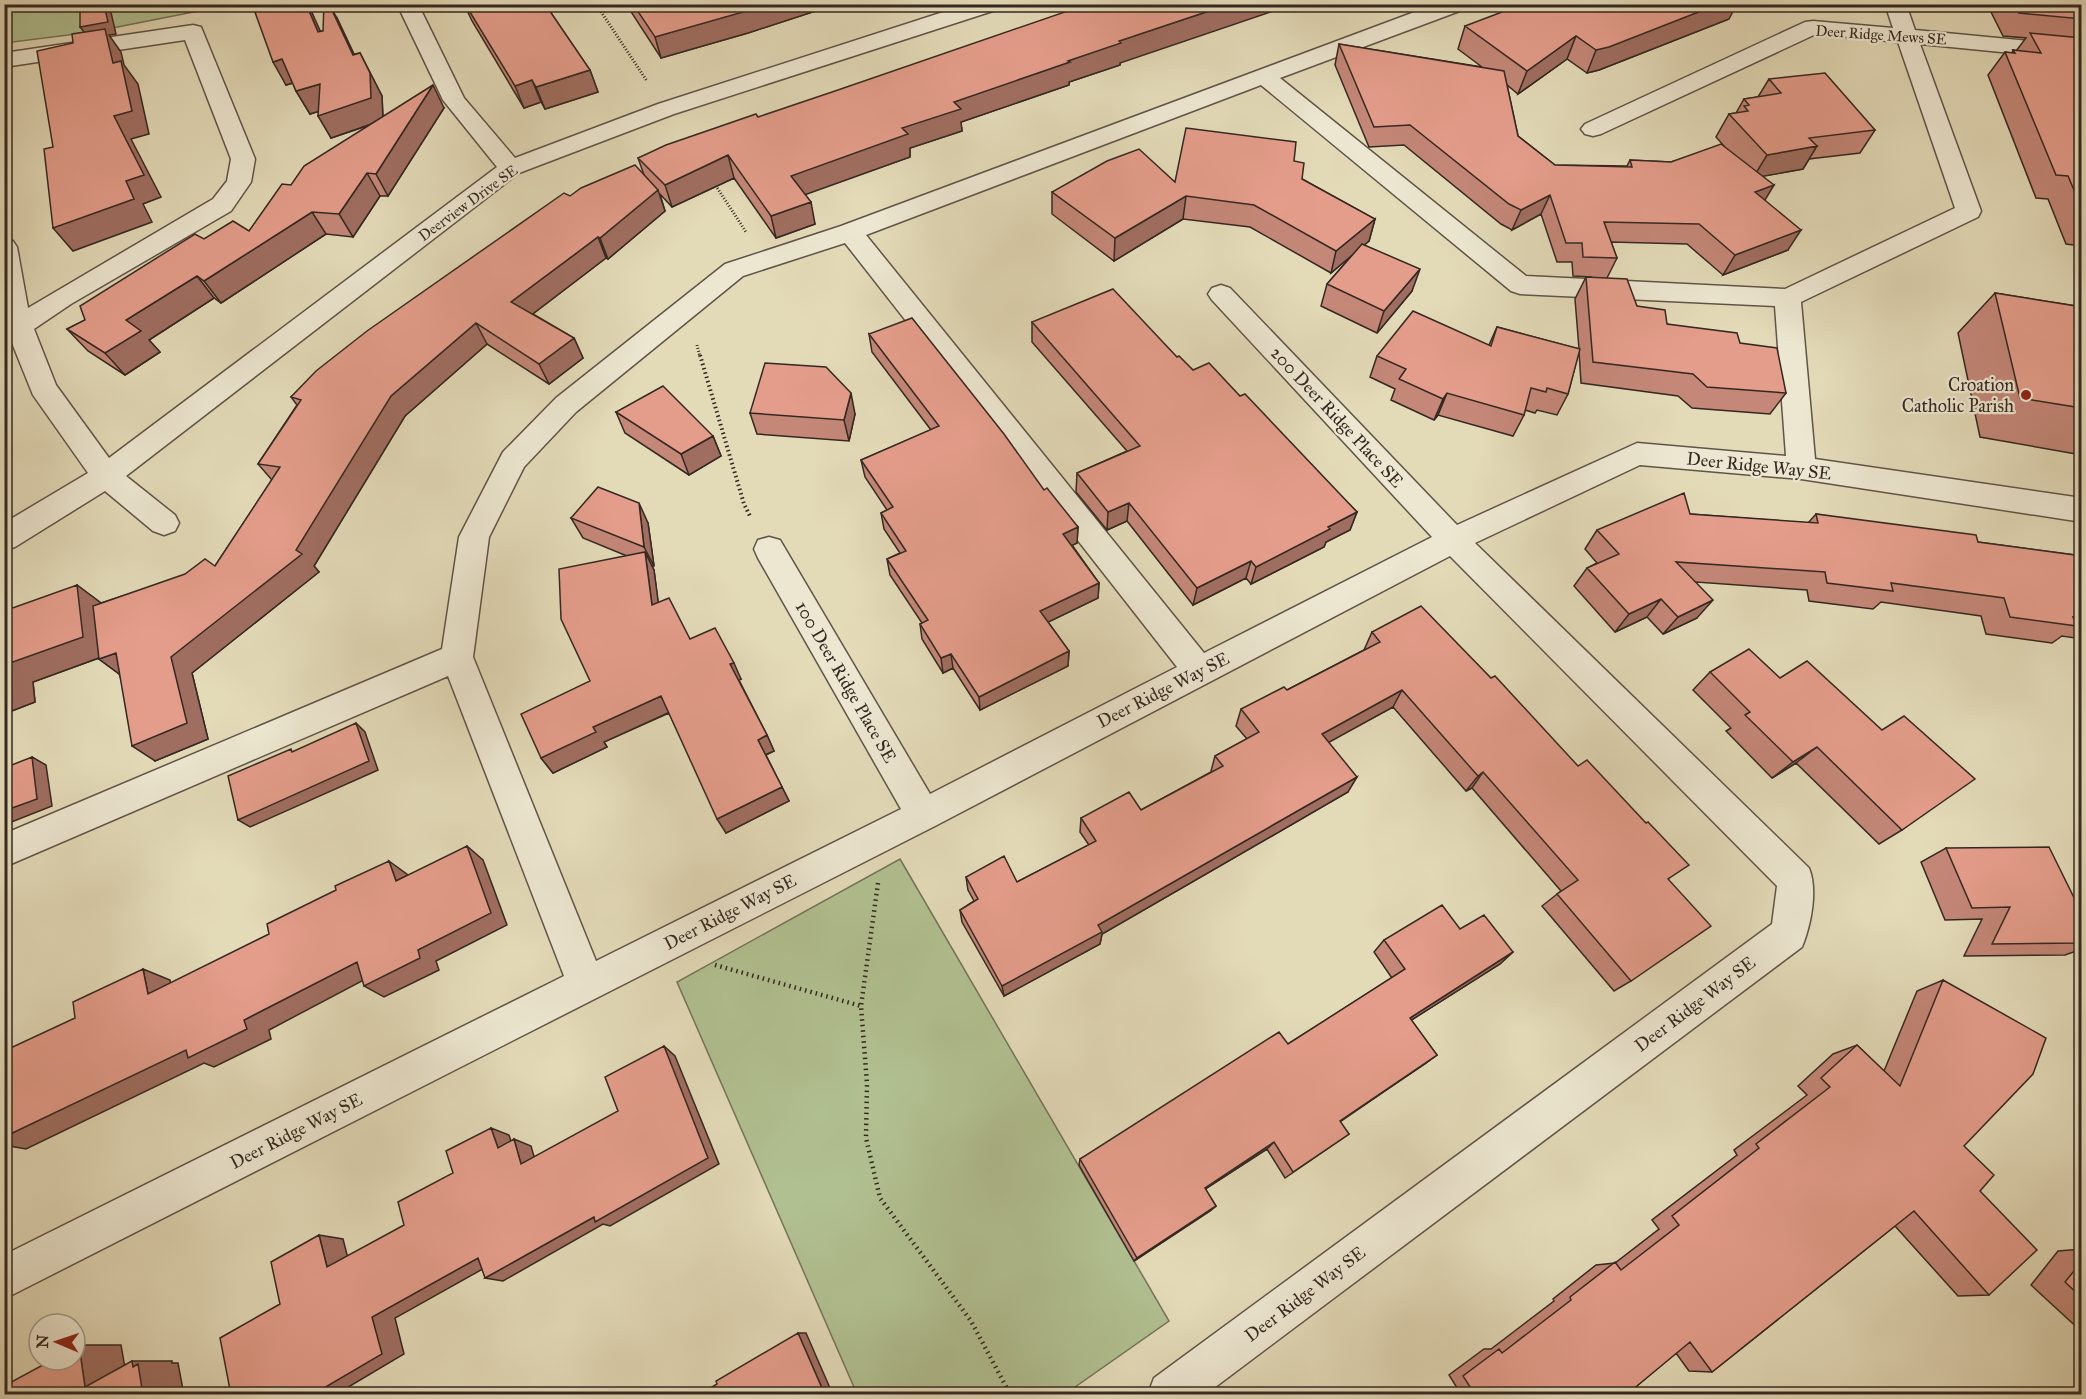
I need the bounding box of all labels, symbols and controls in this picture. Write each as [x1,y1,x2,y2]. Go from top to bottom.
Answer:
street label: Deer Ridge Mews SE [1815,21,1947,49]
street label: Deerview Drive SE [415,161,521,245]
street label: 200 Deer Ridge Place SE [1265,342,1408,493]
place label: Croation Catholic Parish [1902,374,2014,417]
marker: Croation Catholic Parish [2019,388,2033,402]
street label: Deer Ridge Way SE [1685,447,1833,486]
street label: 100 Deer Ridge Place SE [790,597,901,767]
street label: Deer Ridge Way SE [1093,647,1233,734]
street label: Deer Ridge Way SE [660,869,800,956]
street label: Deer Ridge Way SE [1630,951,1760,1057]
street label: Deer Ridge Way SE [226,1088,366,1175]
street label: Deer Ridge Way SE [1240,1241,1370,1347]
north arrow [27,1312,87,1372]
text: N [33,1334,52,1349]

